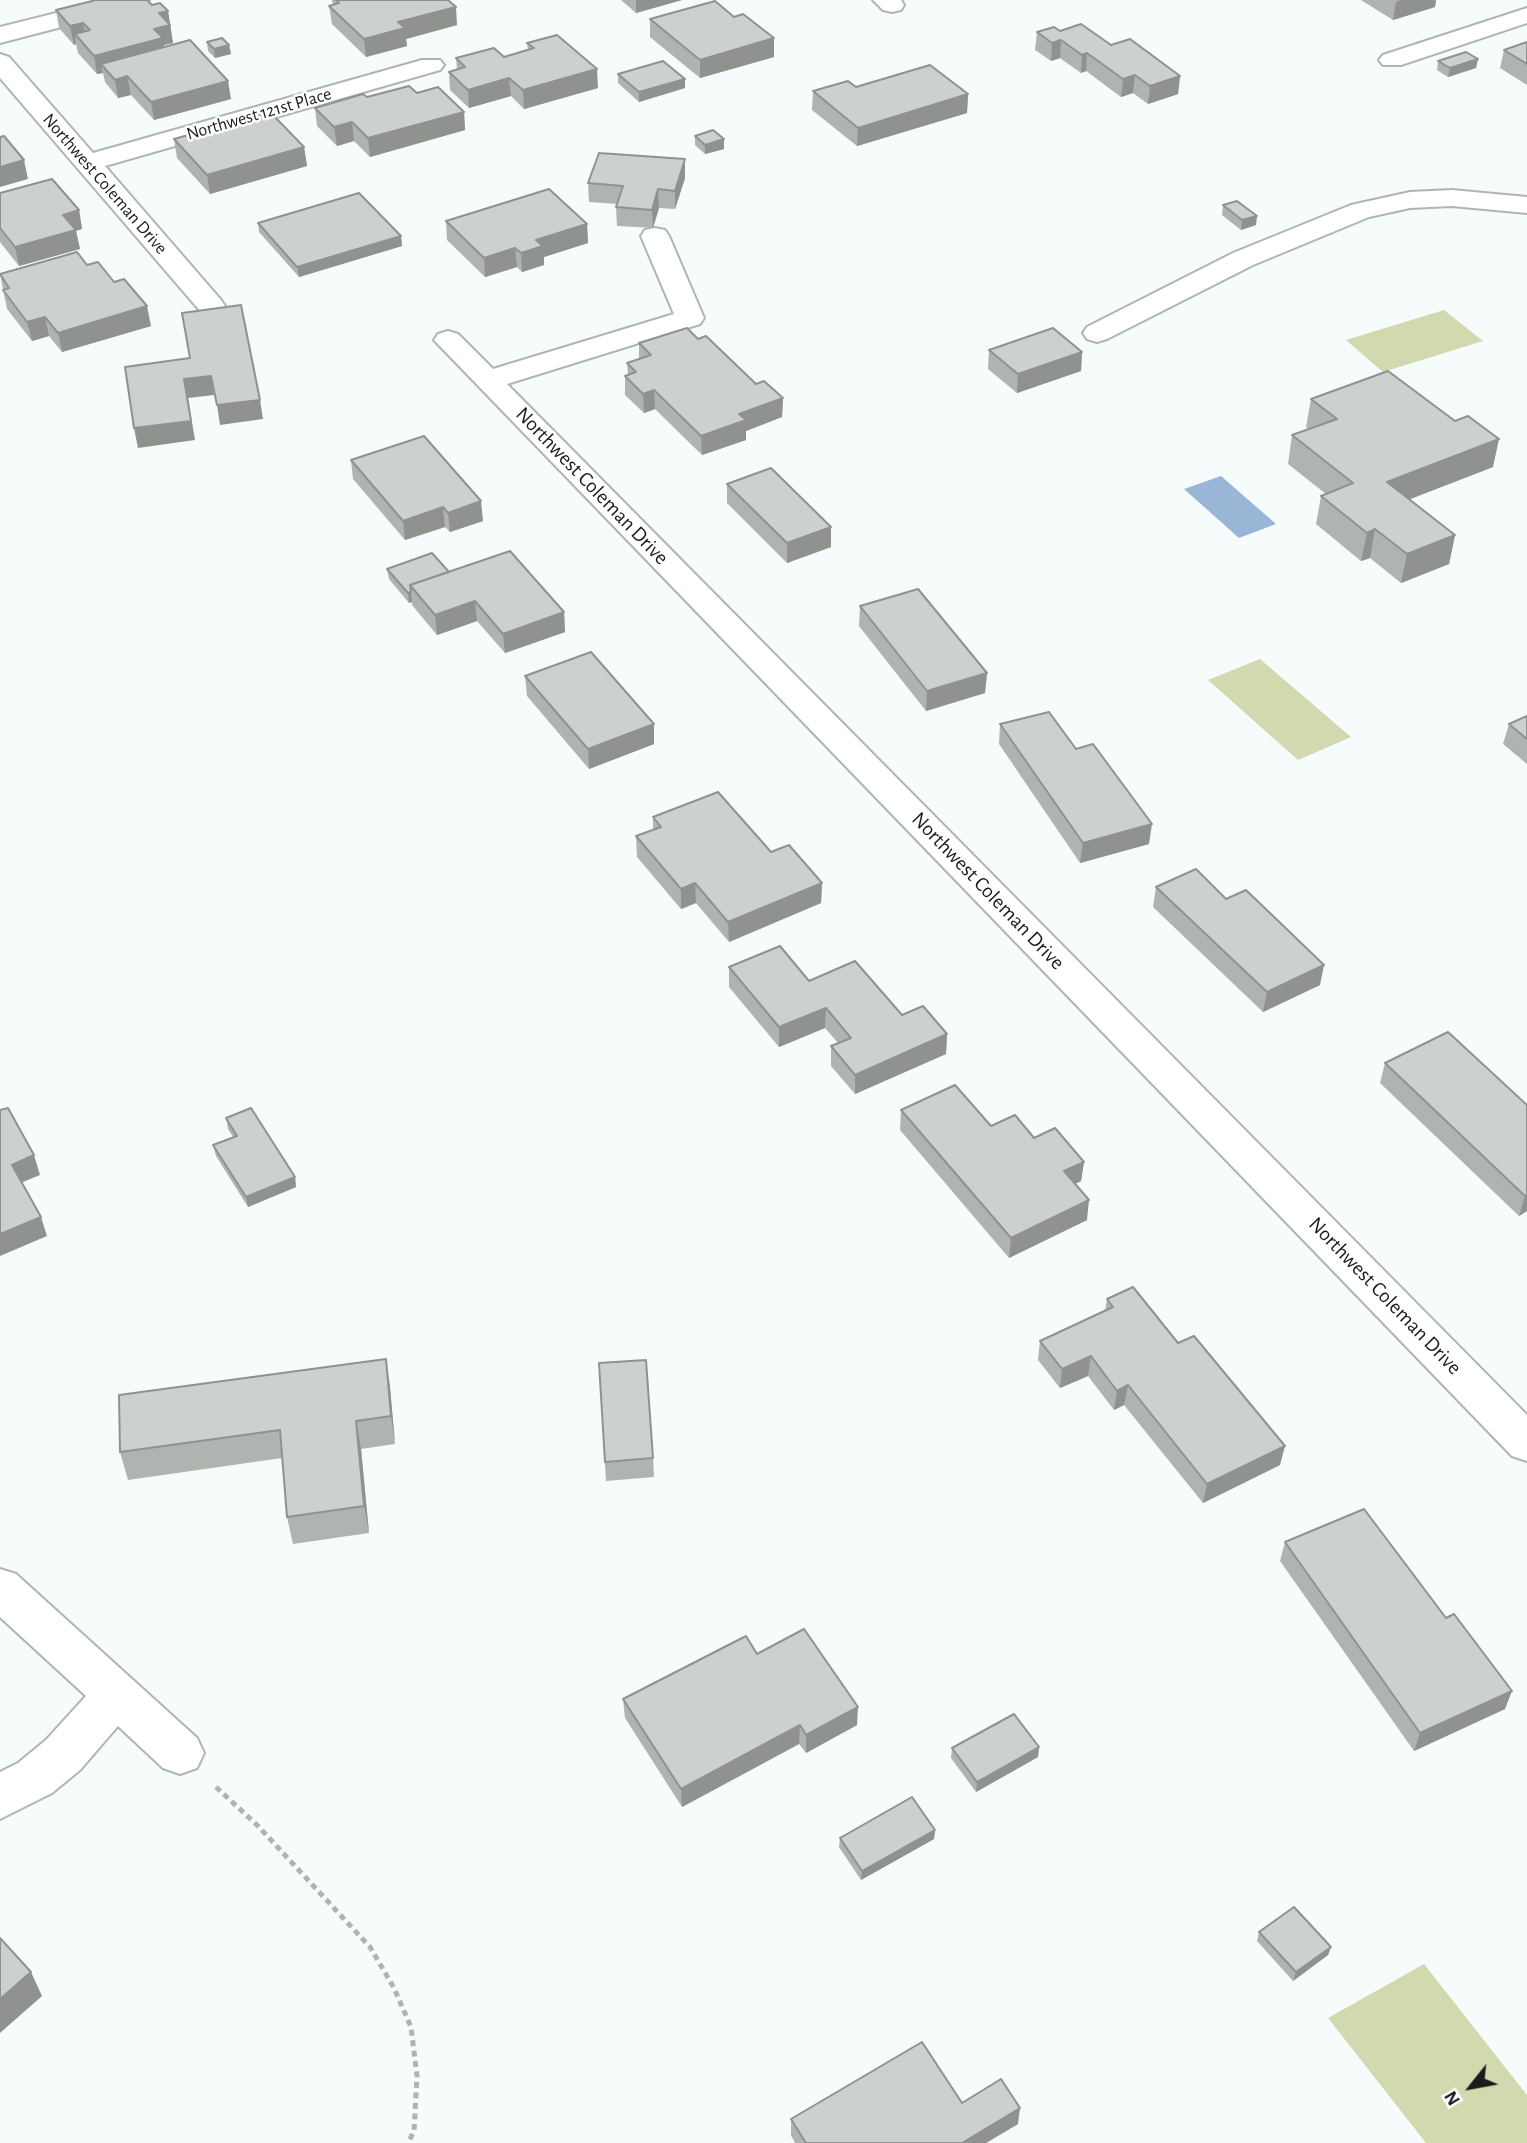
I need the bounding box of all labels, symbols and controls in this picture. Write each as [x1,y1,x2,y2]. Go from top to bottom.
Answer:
street label: Northwest 121st Place [184,83,334,145]
street label: Northwest Coleman Drive [38,109,172,259]
street label: Northwest Coleman Drive [510,402,674,570]
street label: Northwest Coleman Drive [906,807,1070,975]
street label: Northwest Coleman Drive [1303,1212,1467,1380]
north arrow [1436,2052,1506,2122]
text: N [1441,2088,1464,2109]

